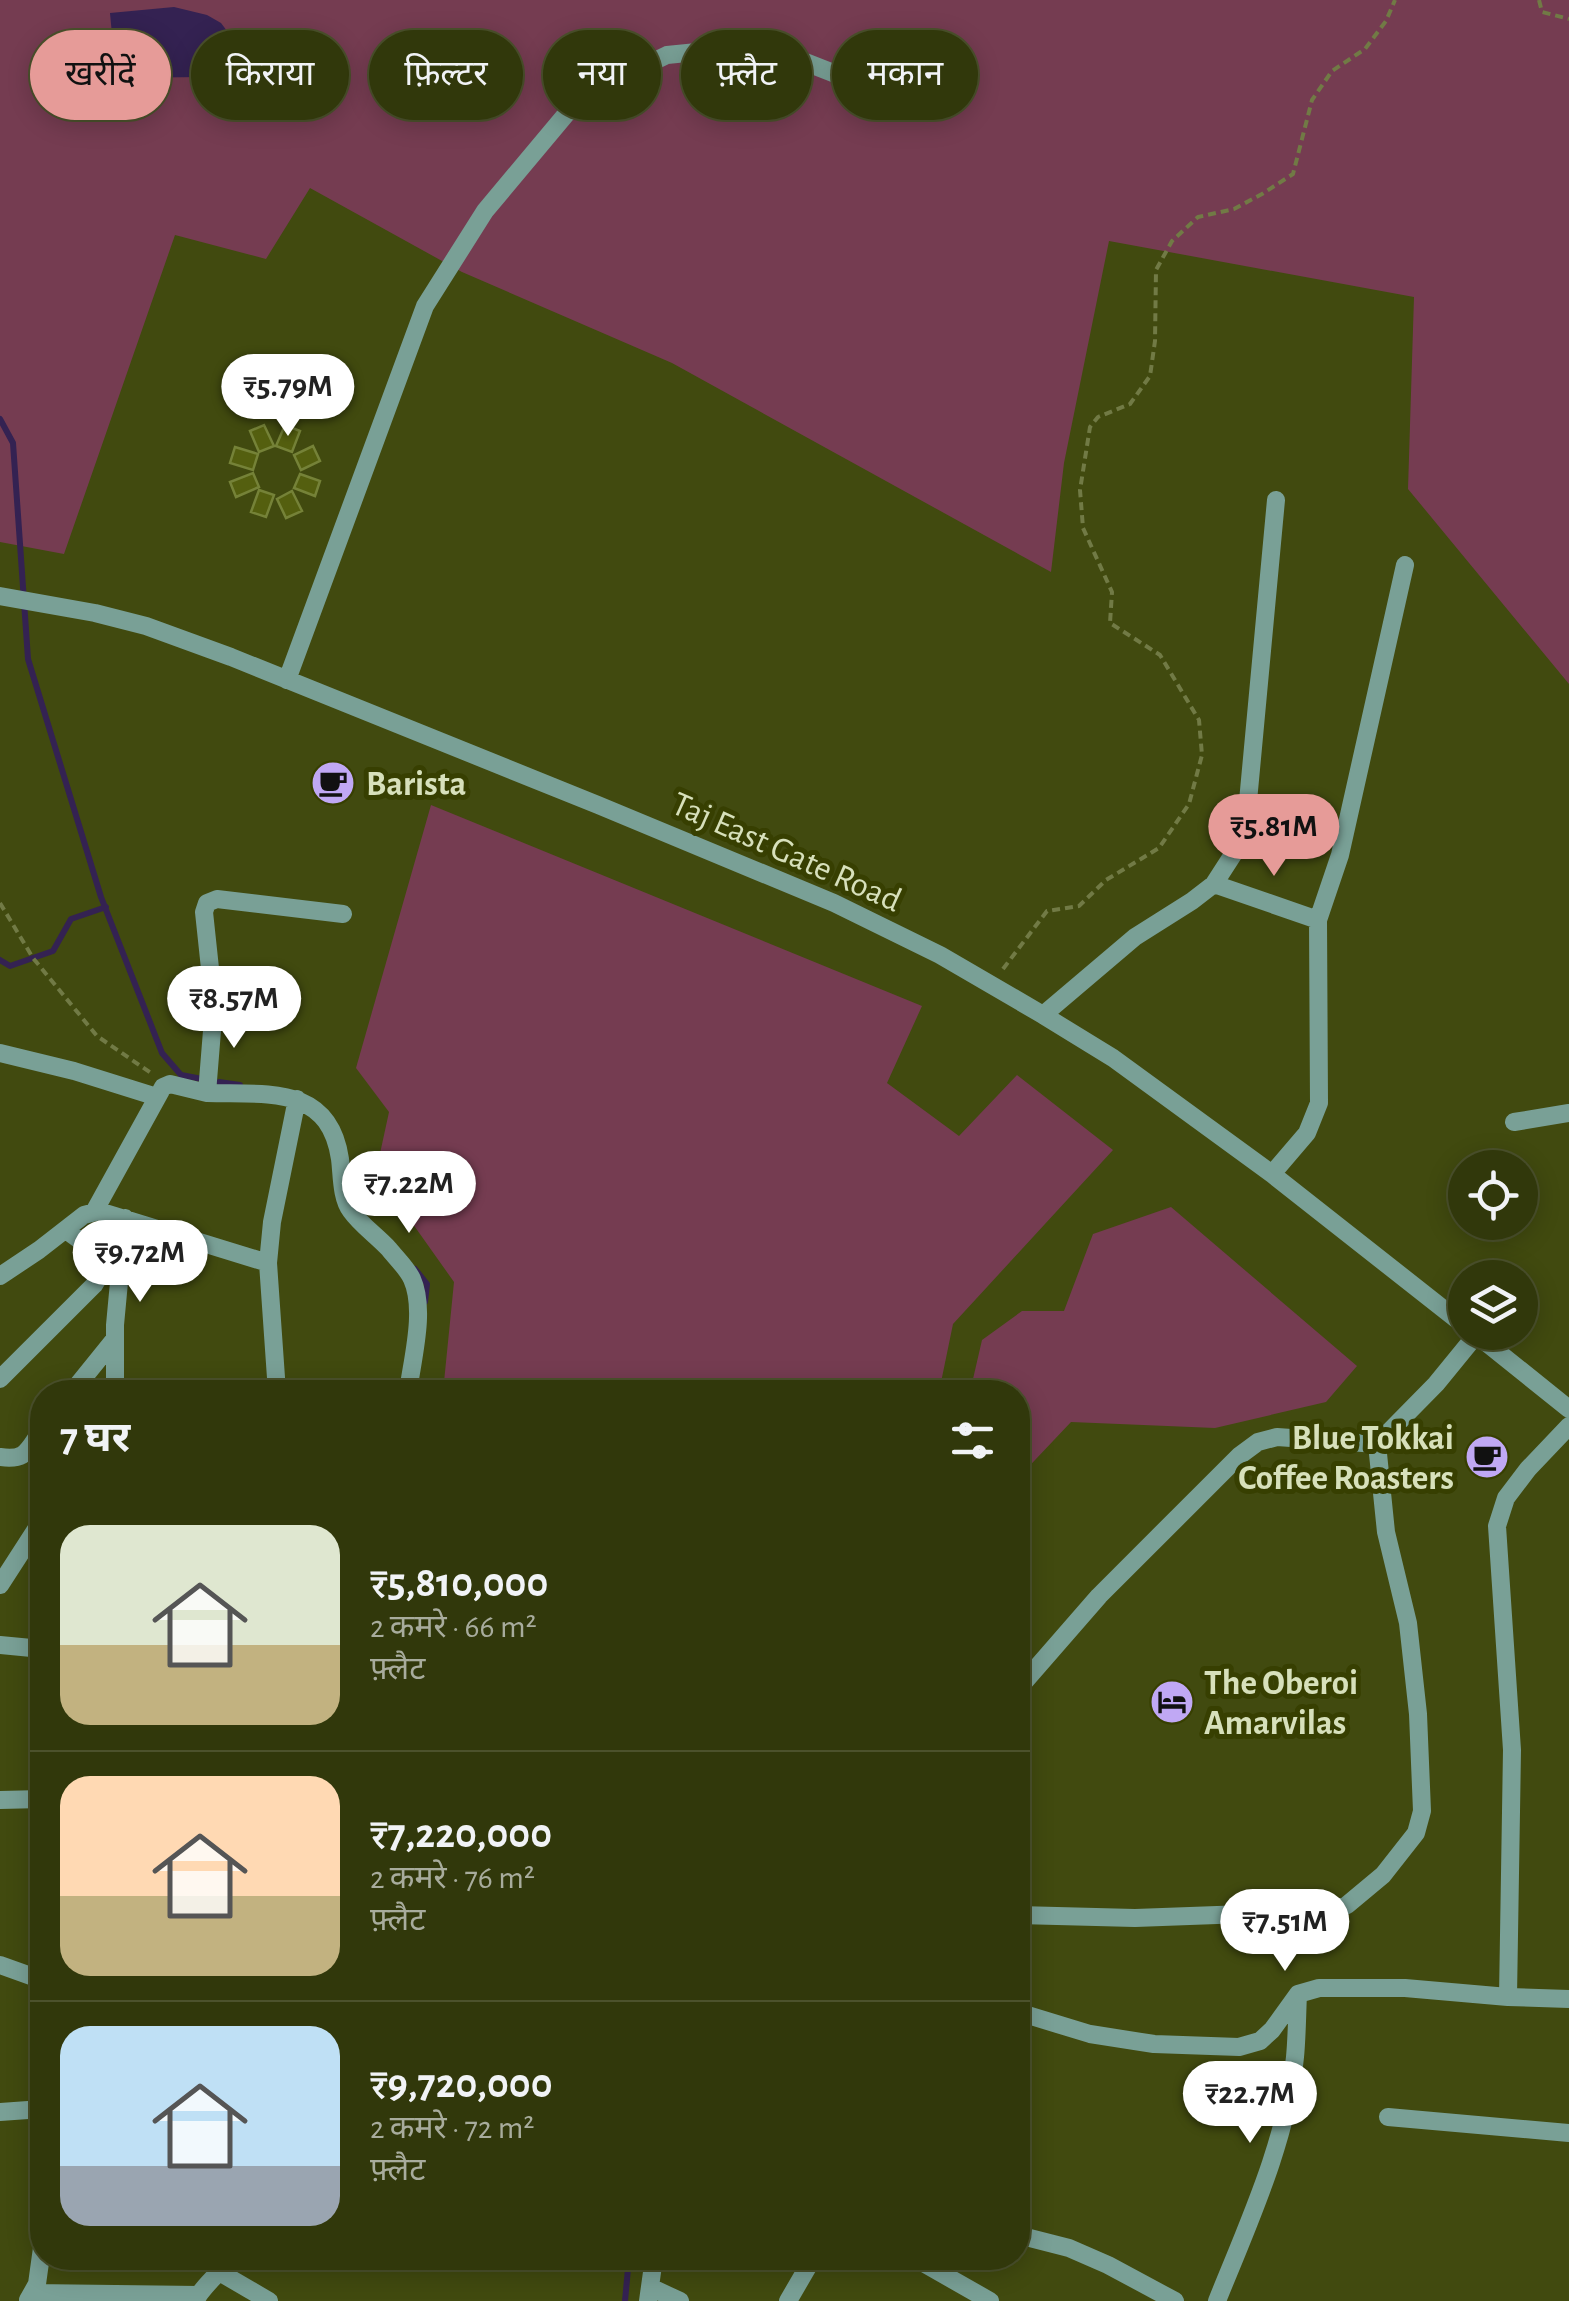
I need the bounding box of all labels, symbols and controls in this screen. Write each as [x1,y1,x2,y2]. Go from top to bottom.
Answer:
chip: खरीदें [30,30,171,120]
chip: किराया [191,30,349,120]
chip: फ़िल्टर [369,30,523,120]
chip: नया [543,30,661,120]
chip: फ़्लैट [681,30,812,120]
chip: मकान [832,30,978,120]
pin: ₹5.79M [207,354,369,439]
text: ₹5.79M [243,370,333,402]
cafe icon: Barista [310,760,356,806]
place label: Barista [366,767,466,802]
street label: Taj East Gate Road [666,786,906,919]
pin: ₹5.81M [1193,794,1355,879]
text: ₹5.81M [1230,810,1318,842]
pin: ₹8.57M [153,966,315,1051]
text: ₹8.57M [189,982,279,1014]
map controls [1448,1150,1538,1350]
button: locate [1448,1150,1538,1240]
pin: ₹7.22M [328,1151,490,1236]
text: ₹7.22M [364,1167,454,1199]
pin: ₹9.72M [59,1220,221,1305]
text: ₹9.72M [95,1236,185,1268]
button: layers [1448,1260,1538,1350]
icon: filters [945,1413,1000,1468]
text: 7 घर [60,1417,130,1459]
place label: Blue Tokkai Coffee Roasters [1238,1421,1454,1496]
cafe icon: Blue Tokkai Coffee Roasters [1464,1434,1510,1480]
text: ₹5,810,000 [370,1562,548,1604]
icon: home [140,1565,260,1685]
text: 2 कमरे · 66 m² [370,1611,537,1643]
text: फ़्लैट [370,1653,425,1685]
place label: The Oberoi Amarvilas [1204,1666,1358,1741]
hotel icon: The Oberoi Amarvilas [1149,1679,1195,1725]
text: ₹7,220,000 [370,1813,552,1855]
icon: home [140,1816,260,1936]
text: 2 कमरे · 76 m² [370,1862,535,1894]
pin: ₹7.51M [1204,1889,1366,1974]
text: फ़्लैट [370,1904,425,1936]
text: ₹7.51M [1242,1905,1328,1937]
pin: ₹22.7M [1169,2061,1331,2146]
text: ₹9,720,000 [370,2063,553,2105]
icon: home [140,2066,260,2186]
text: ₹22.7M [1205,2077,1295,2109]
text: 2 कमरे · 72 m² [370,2112,534,2144]
text: फ़्लैट [370,2154,425,2186]

